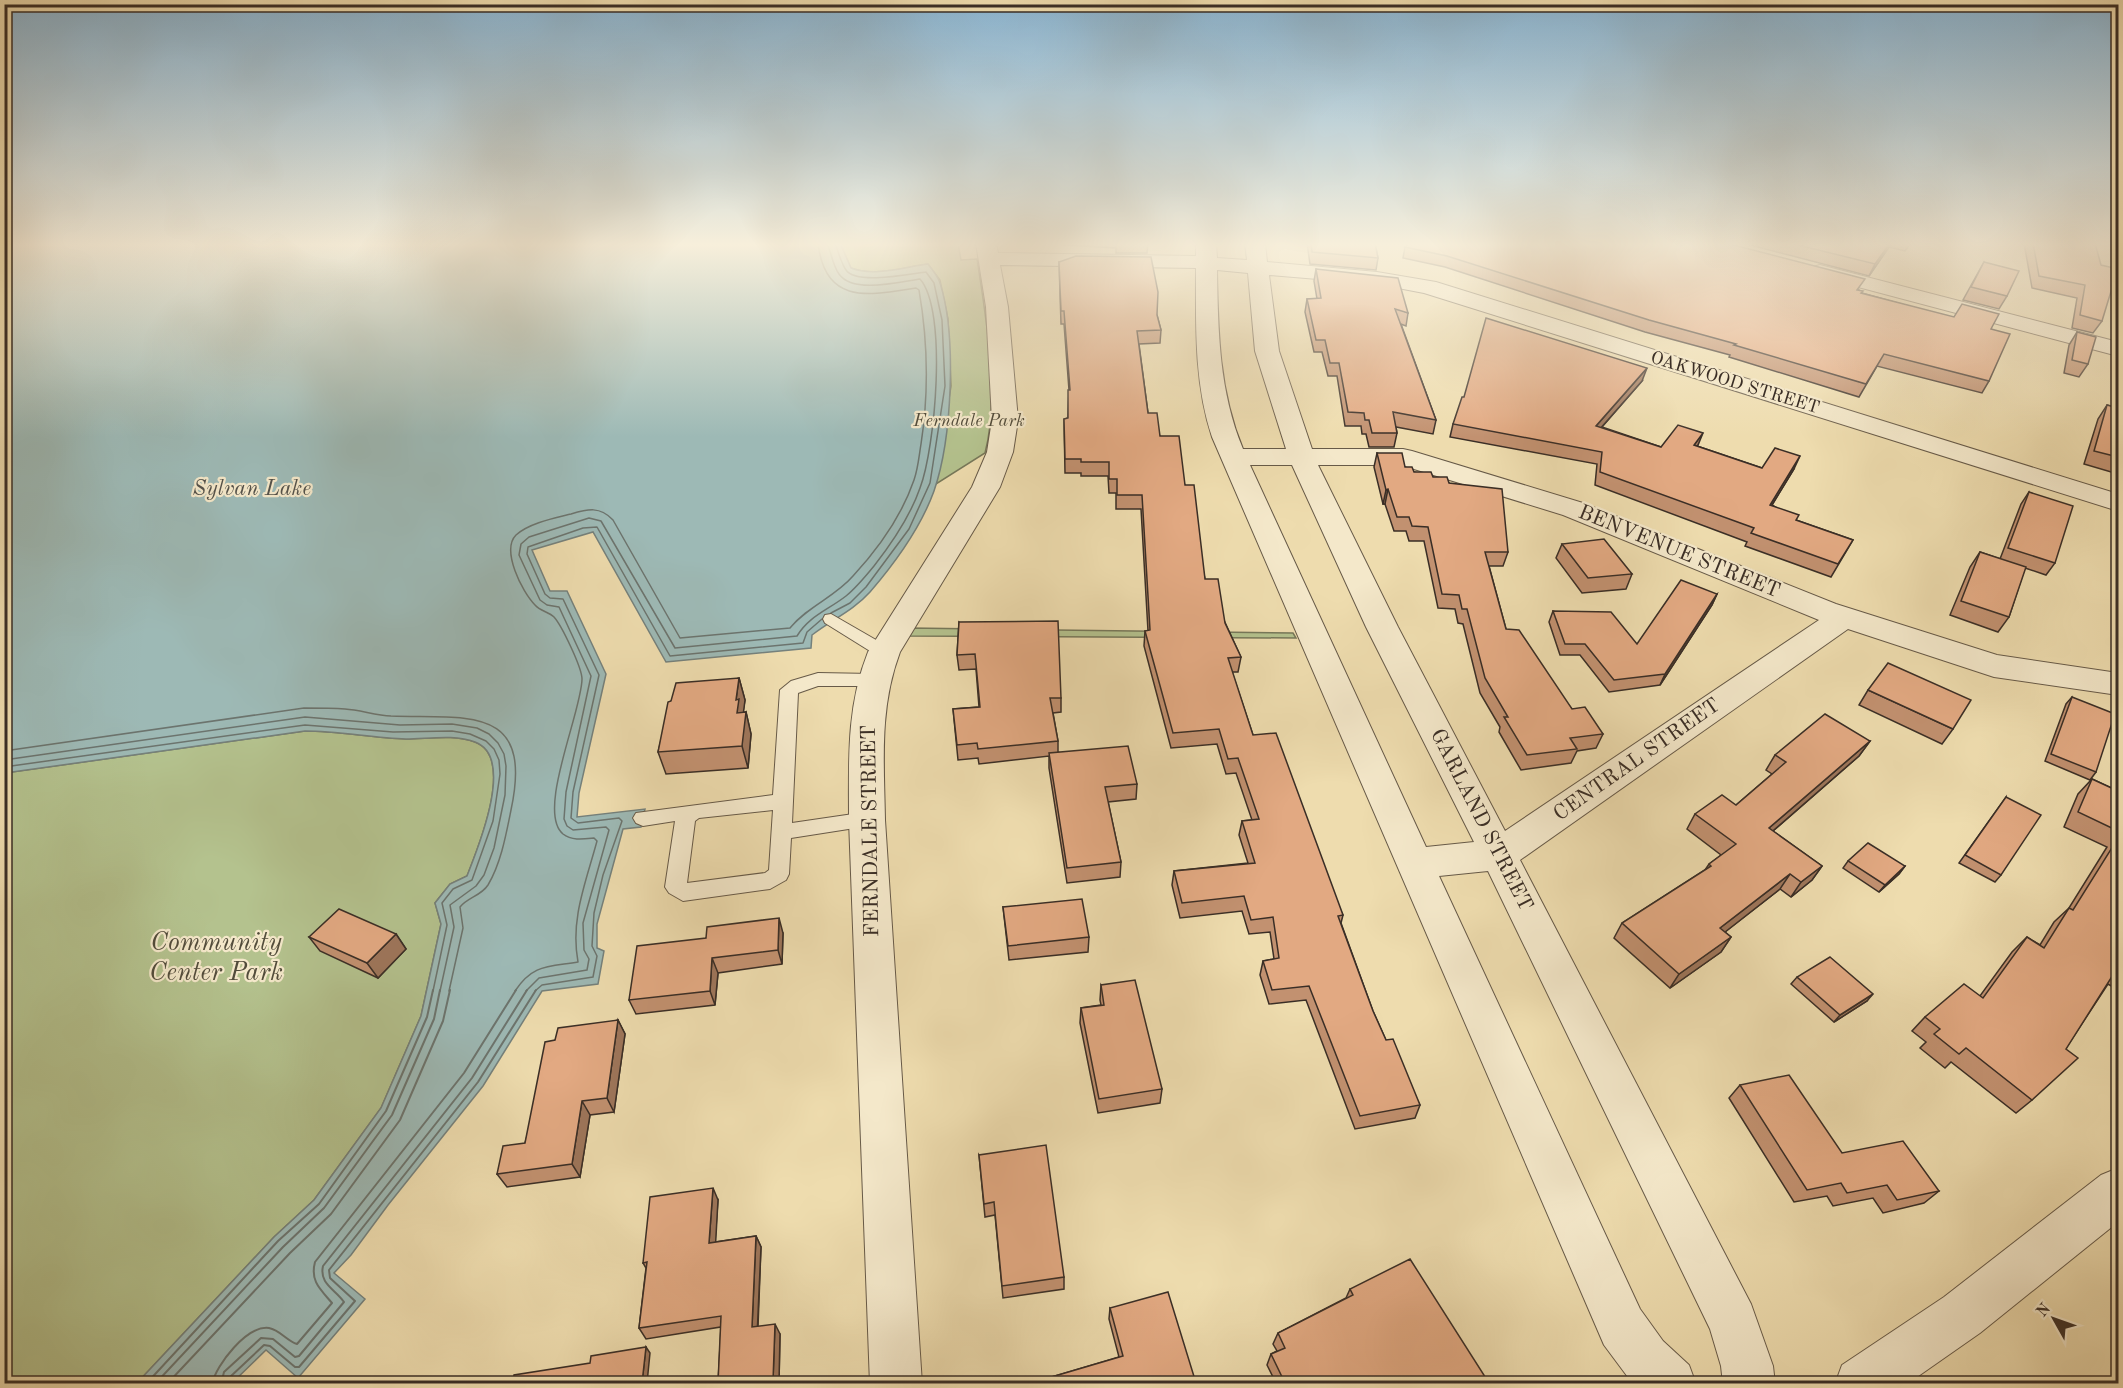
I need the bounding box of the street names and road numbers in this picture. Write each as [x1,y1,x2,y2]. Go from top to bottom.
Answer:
street label: OAKWOOD STREET [1648,349,1822,417]
street label: BENVENUE STREET [1575,502,1783,602]
street label: CENTRAL STREET [1550,695,1724,825]
street label: FERNDALE STREET [859,725,883,937]
street label: GARLAND STREET [1426,726,1536,914]

